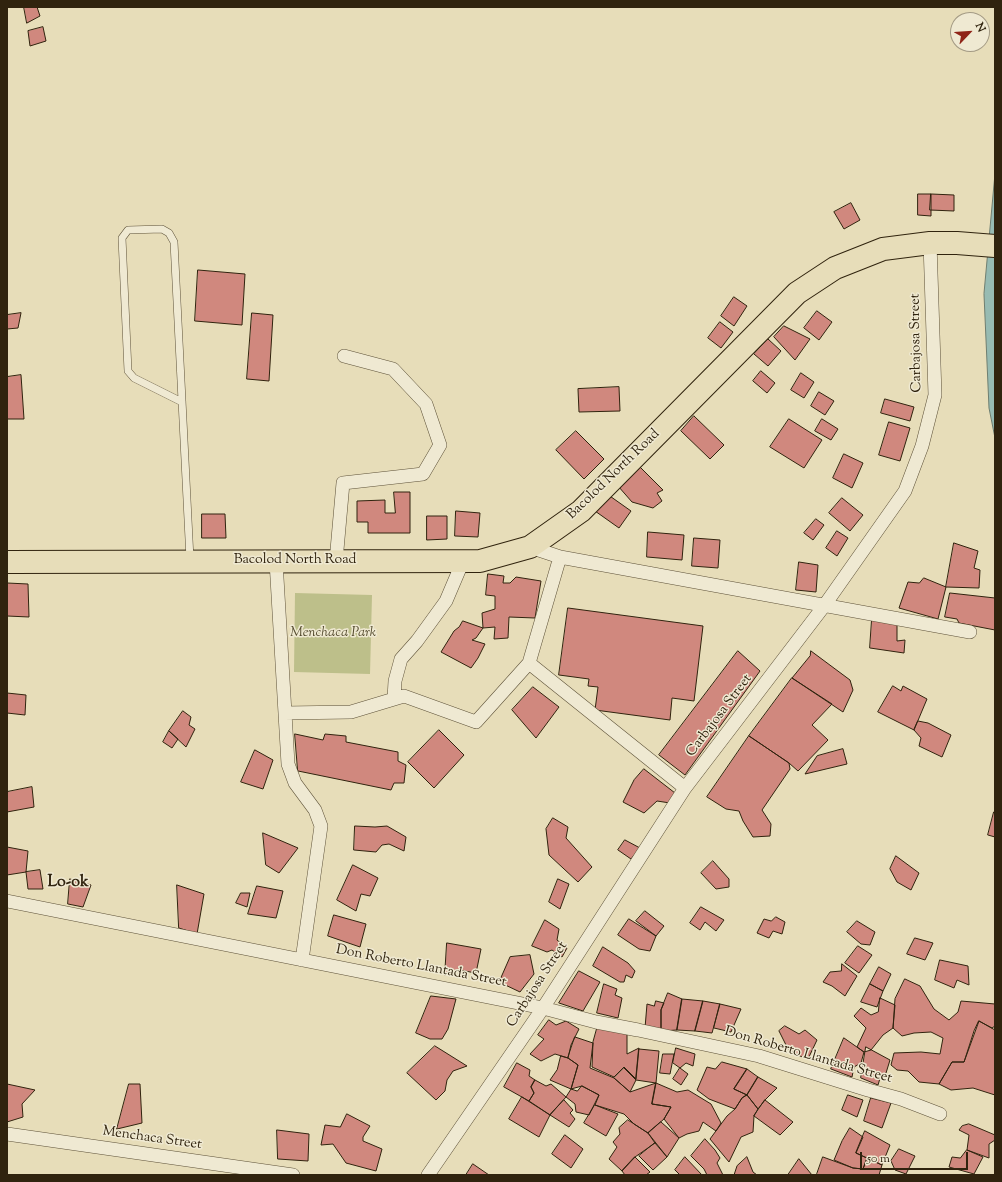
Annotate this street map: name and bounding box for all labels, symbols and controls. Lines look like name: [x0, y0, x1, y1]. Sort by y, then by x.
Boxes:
north arrow: [950, 12, 990, 52]
text: N: [971, 20, 989, 35]
street label: Carbajosa Street: [908, 293, 926, 393]
street label: Bacolod North Road: [564, 426, 664, 524]
street label: Bacolod North Road: [234, 553, 356, 569]
park label: Menchaca Park: [290, 626, 376, 642]
street label: Carbajosa Street: [683, 671, 757, 761]
district label: Lo-ok: [47, 873, 89, 893]
street label: Carbajosa Street: [504, 939, 572, 1031]
street label: Don Roberto Llantada Street: [334, 942, 508, 992]
street label: Don Roberto Llantada Street: [722, 1024, 894, 1088]
street label: Menchaca Street: [101, 1124, 203, 1154]
scale bar: [862, 1144, 970, 1170]
text: 50 m: [867, 1150, 890, 1168]

